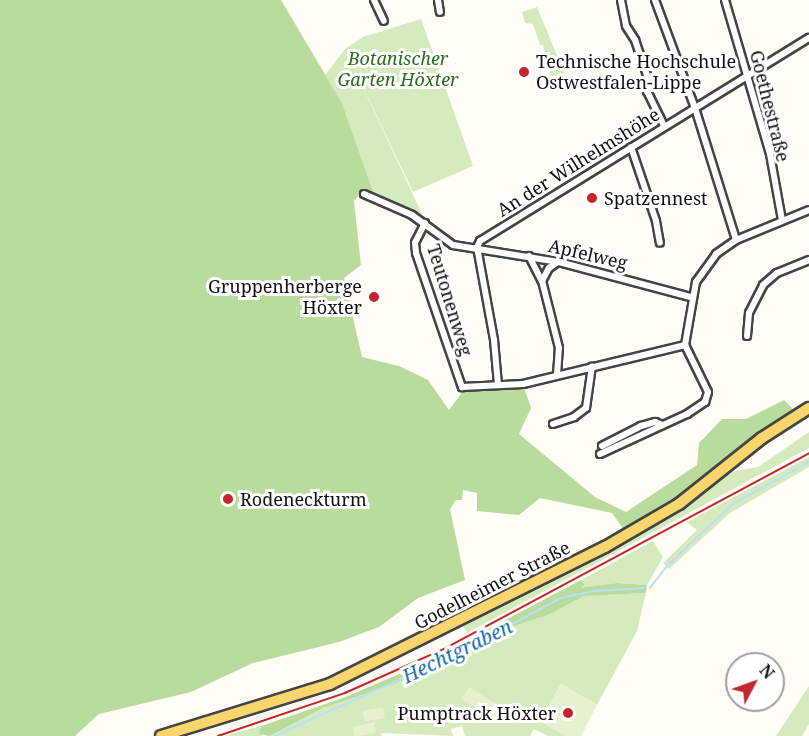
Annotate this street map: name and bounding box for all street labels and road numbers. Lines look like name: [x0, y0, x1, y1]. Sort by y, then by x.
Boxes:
street label: Goethestraße: [746, 48, 794, 164]
street label: An der Wilhelmshöhe: [493, 103, 663, 221]
street label: Apfelweg: [546, 234, 630, 274]
street label: Teutonenweg: [423, 242, 477, 358]
street label: Godelheimer Straße: [411, 536, 573, 634]

